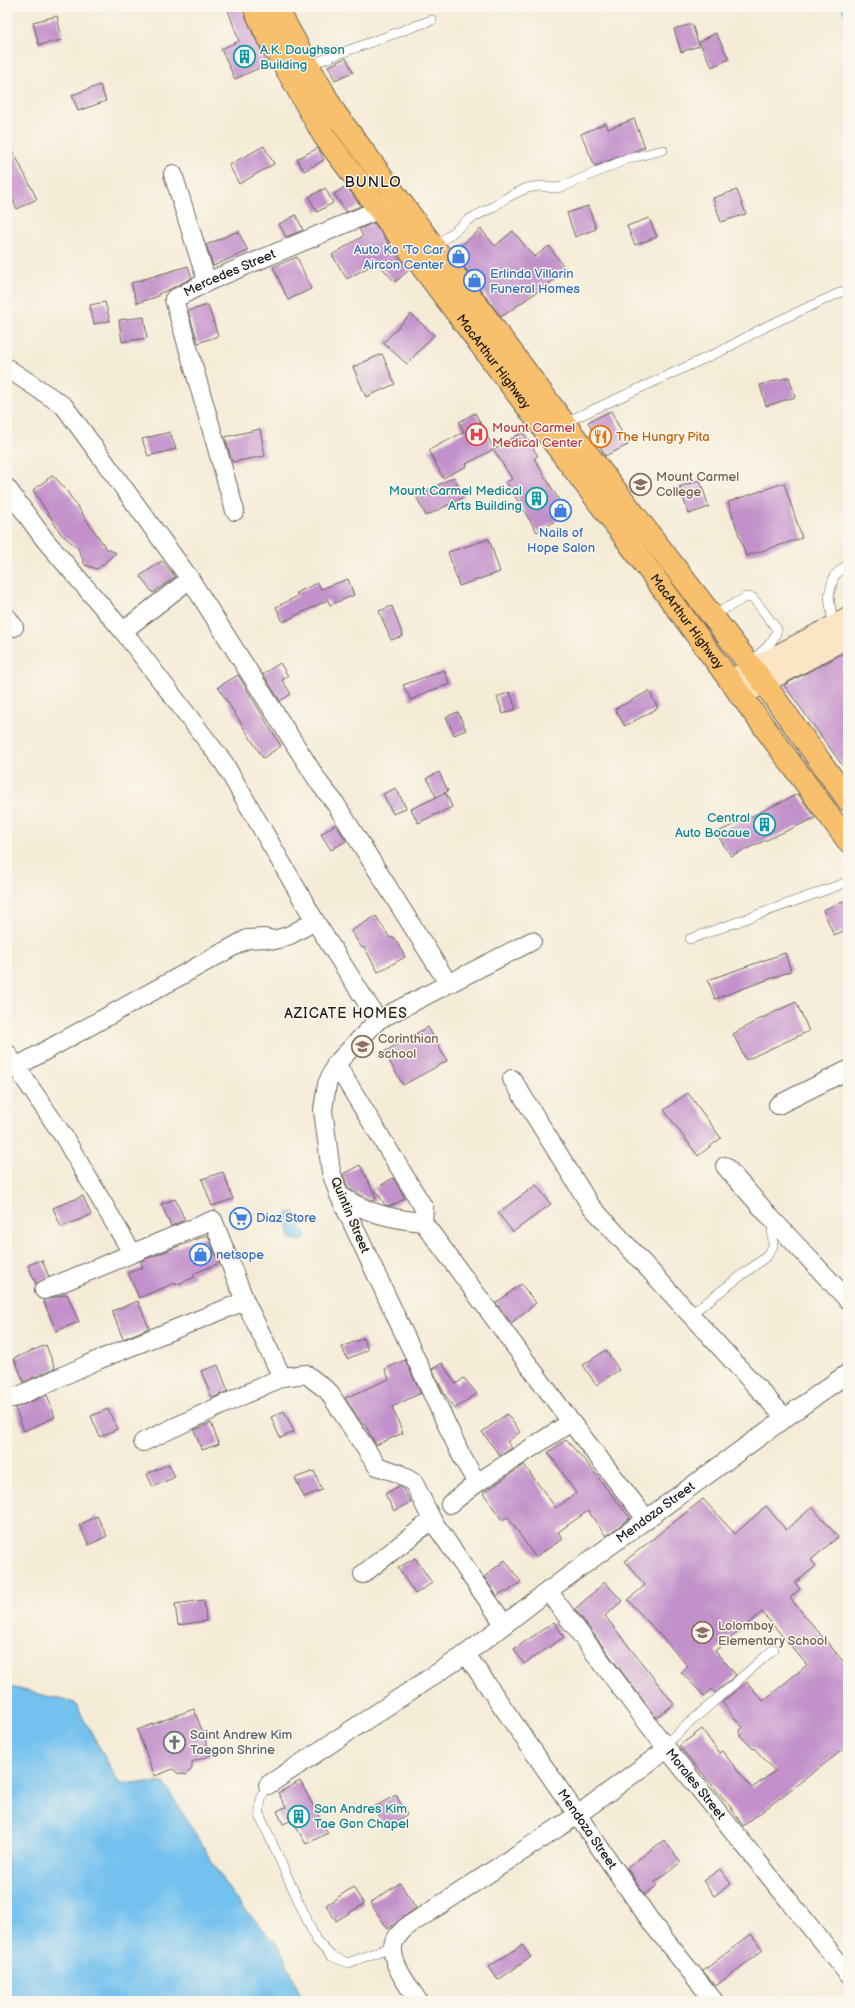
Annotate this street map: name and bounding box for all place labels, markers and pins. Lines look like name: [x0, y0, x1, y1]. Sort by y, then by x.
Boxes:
place label: A.K. Daughson Building: [260, 42, 345, 73]
building icon: A.K. Daughson Building: [232, 44, 258, 70]
place label: Auto Ko 'To Car Aircon Center: [354, 242, 444, 273]
shop icon: Auto Ko 'To Car Aircon Center: [446, 244, 472, 270]
place label: Erlinda Villarin Funeral Homes: [490, 266, 580, 297]
shop icon: Erlinda Villarin Funeral Homes: [461, 268, 487, 294]
place label: Mount Carmel Medical Center: [492, 420, 583, 451]
hospital icon: Mount Carmel Medical Center: [464, 422, 490, 448]
restaurant icon: The Hungry Pita: [588, 424, 614, 450]
place label: The Hungry Pita: [616, 429, 710, 445]
place label: Mount Carmel College: [656, 469, 739, 500]
school or university icon: Mount Carmel College: [627, 471, 653, 497]
place label: Mount Carmel Medical Arts Building: [389, 483, 522, 514]
building icon: Mount Carmel Medical Arts Building: [524, 485, 550, 511]
shop icon: Nails of Hope Salon: [548, 498, 574, 524]
place label: Nails of Hope Salon: [527, 525, 595, 556]
place label: Central Auto Bocaue: [675, 810, 750, 841]
building icon: Central Auto Bocaue: [752, 812, 778, 838]
place label: Corinthian school: [378, 1031, 439, 1062]
school or university icon: Corinthian school: [350, 1033, 376, 1059]
supermarket icon: Diaz Store: [227, 1205, 253, 1231]
place label: Diaz Store: [256, 1210, 317, 1226]
shop icon: netsope: [188, 1242, 214, 1268]
place label: netsope: [216, 1247, 264, 1263]
place label: Lolomboy Elementary School: [718, 1618, 827, 1649]
school or university icon: Lolomboy Elementary School: [689, 1620, 715, 1646]
place label: Saint Andrew Kim Taegon Shrine: [190, 1727, 293, 1758]
church icon: Saint Andrew Kim Taegon Shrine: [161, 1729, 187, 1755]
place label: San Andres Kim Tae Gon Chapel: [314, 1801, 409, 1832]
building icon: San Andres Kim Tae Gon Chapel: [286, 1803, 312, 1829]

